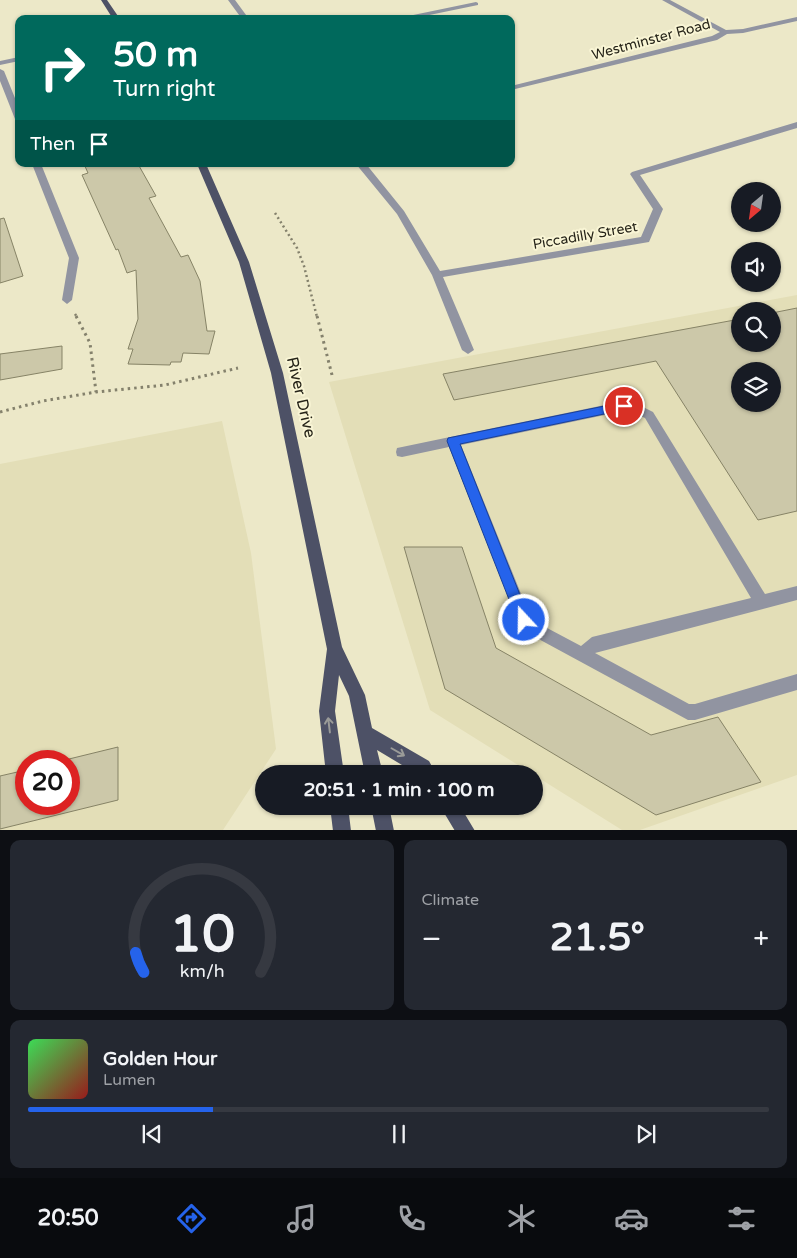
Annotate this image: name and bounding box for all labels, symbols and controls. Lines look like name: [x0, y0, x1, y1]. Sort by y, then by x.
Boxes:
street label: Westminster Road: [590, 15, 712, 64]
text: 50 m: [113, 34, 198, 76]
icon: right: [30, 35, 95, 100]
text: Turn right: [113, 76, 215, 102]
icon: arrive: [85, 130, 113, 158]
text: Then: [30, 133, 75, 155]
north arrow: [731, 182, 781, 232]
map controls: [731, 182, 781, 412]
street label: Piccadilly Street: [531, 218, 639, 253]
button: sound: [731, 242, 781, 292]
button: search: [731, 302, 781, 352]
street label: River Drive: [282, 355, 320, 440]
button: layers: [731, 362, 781, 412]
pin: [603, 385, 645, 427]
icon: arrive: [610, 392, 638, 420]
position arrow: [497, 593, 549, 645]
one-way arrow: [324, 718, 334, 734]
one-way arrow: [391, 748, 405, 758]
speed limit sign: 20: [15, 750, 80, 815]
text: 20:51 · 1 min · 100 m: [303, 779, 495, 801]
text: Climate: [422, 890, 479, 910]
text: 10: [169, 903, 234, 966]
text: 21.5°: [550, 915, 645, 961]
text: −: [422, 922, 441, 956]
text: +: [753, 922, 769, 956]
text: km/h: [179, 961, 224, 982]
text: Golden Hour: [103, 1048, 217, 1070]
text: Lumen: [103, 1070, 155, 1090]
icon: previous: [138, 1120, 166, 1148]
icon: pause: [385, 1120, 413, 1148]
icon: next: [632, 1120, 660, 1148]
icon: directions: [174, 1201, 209, 1236]
icon: music: [284, 1201, 319, 1236]
icon: phone: [394, 1201, 429, 1236]
icon: climate: [504, 1201, 539, 1236]
icon: car: [614, 1201, 649, 1236]
icon: filters: [724, 1201, 759, 1236]
text: 20:50: [38, 1205, 99, 1231]

